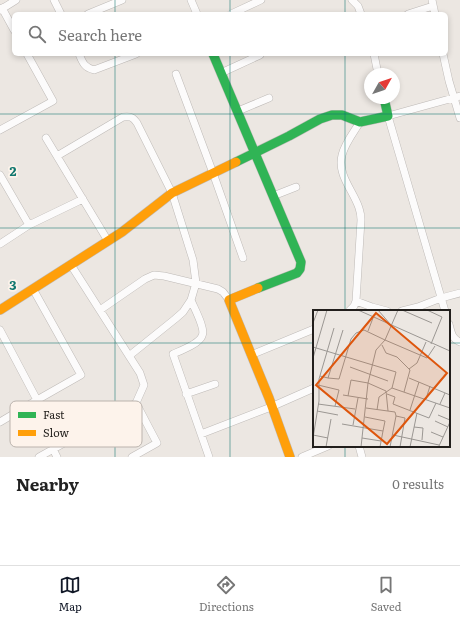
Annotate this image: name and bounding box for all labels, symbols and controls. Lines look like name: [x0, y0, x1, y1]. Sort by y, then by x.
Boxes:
search box: [12, 12, 448, 56]
icon: search: [26, 23, 48, 45]
text: Search here: [58, 23, 142, 46]
north arrow: [364, 68, 400, 104]
text: 2: [10, 161, 17, 180]
text: 3: [9, 275, 17, 294]
inset map: [313, 310, 450, 447]
legend: [10, 401, 142, 447]
text: Fast: [43, 406, 65, 422]
text: Slow: [43, 424, 69, 440]
text: Nearby: [16, 471, 79, 496]
text: 0 results: [392, 474, 444, 493]
tab: Map: [58, 574, 82, 614]
tab: Directions: [199, 574, 254, 614]
tab: Saved: [371, 574, 401, 614]

